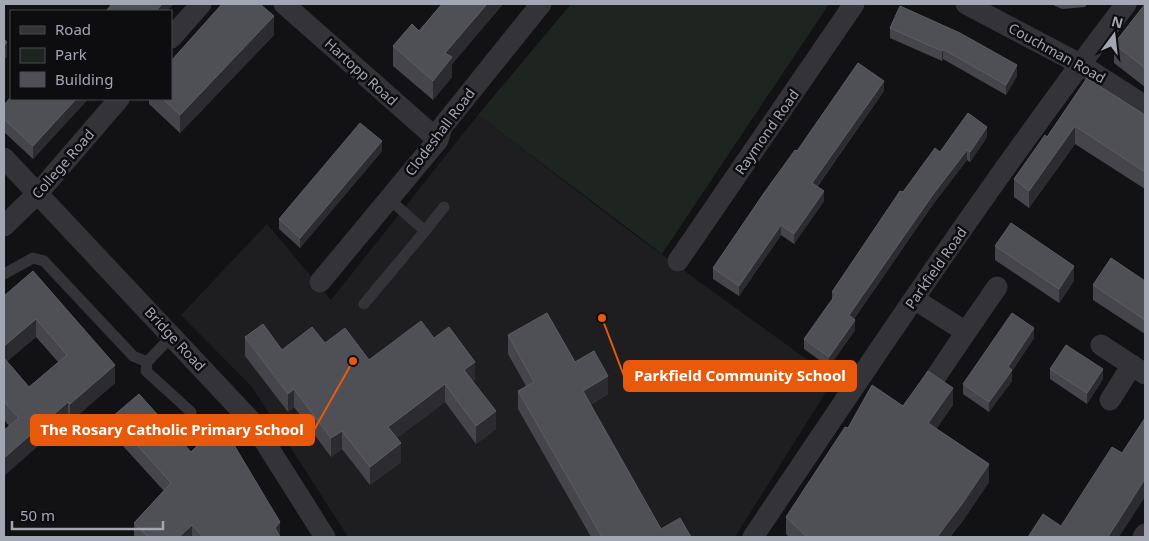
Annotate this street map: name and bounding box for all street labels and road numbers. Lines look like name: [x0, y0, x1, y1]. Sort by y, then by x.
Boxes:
street label: Couchman Road: [1005, 18, 1109, 87]
street label: Hartopp Road: [321, 34, 402, 109]
street label: Clodeshall Road: [400, 84, 479, 179]
street label: Raymond Road: [730, 85, 803, 178]
street label: College Road: [27, 125, 98, 202]
street label: Parkfield Road: [900, 223, 971, 312]
street label: Bridge Road: [141, 303, 210, 375]

